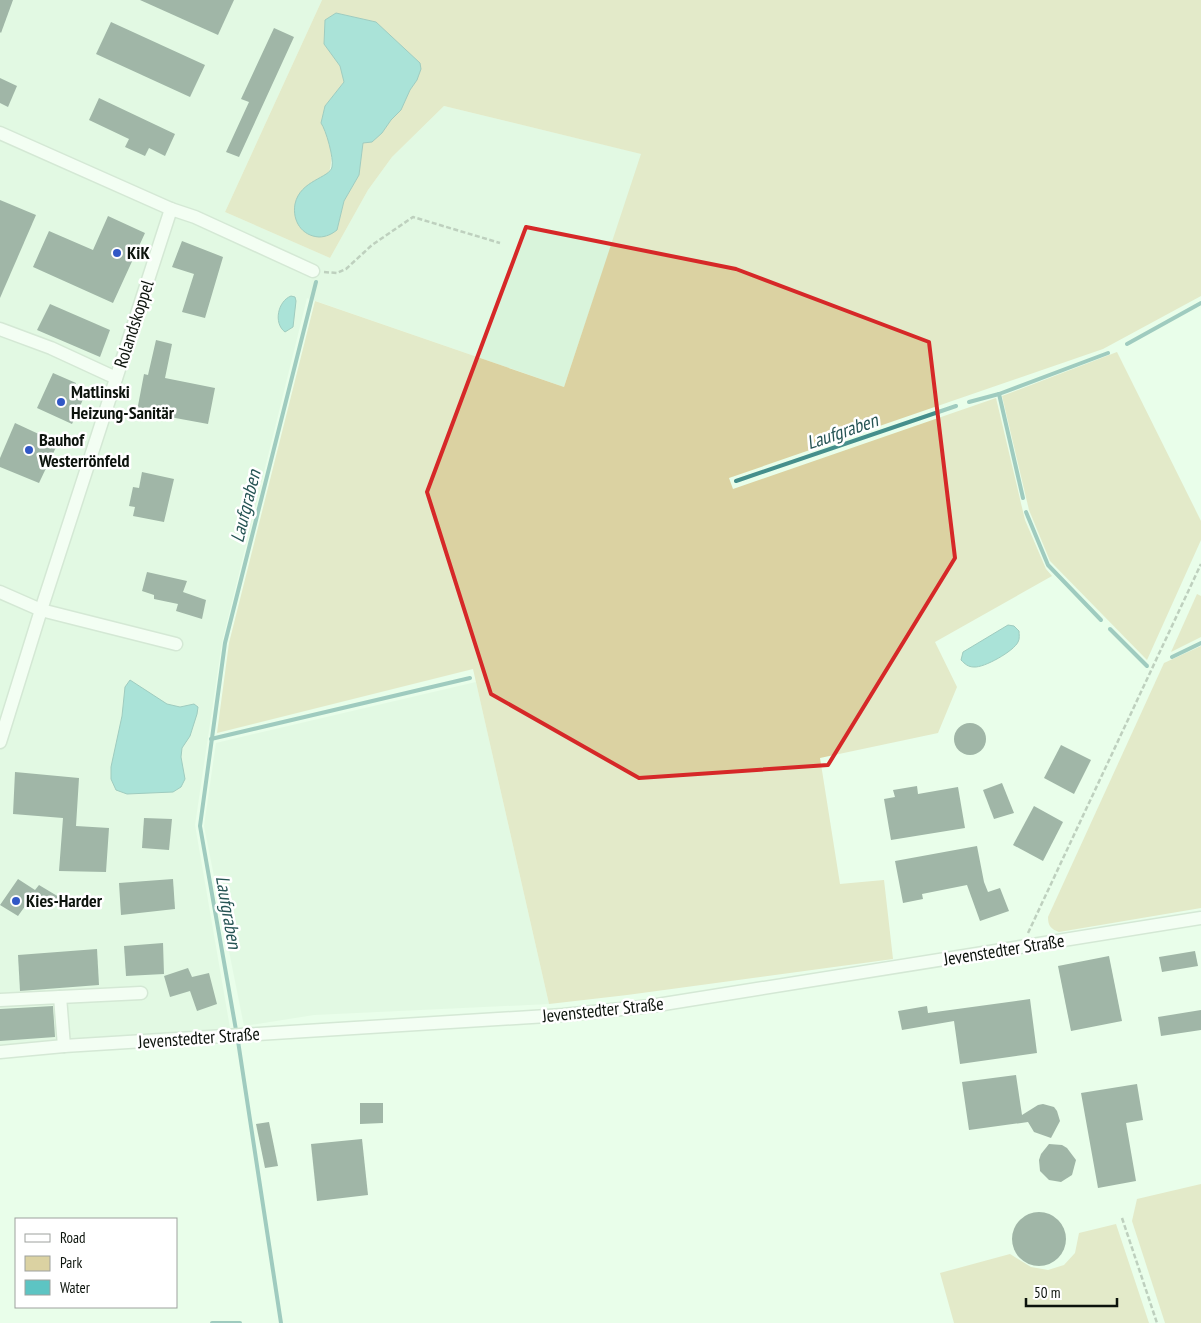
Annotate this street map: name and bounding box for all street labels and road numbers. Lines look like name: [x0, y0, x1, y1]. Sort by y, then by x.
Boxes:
street label: Rolandskoppel: [109, 276, 159, 371]
street label: Jevenstedter Straße: [941, 929, 1066, 971]
street label: Jevenstedter Straße: [540, 992, 665, 1027]
street label: Jevenstedter Straße: [136, 1022, 261, 1053]

